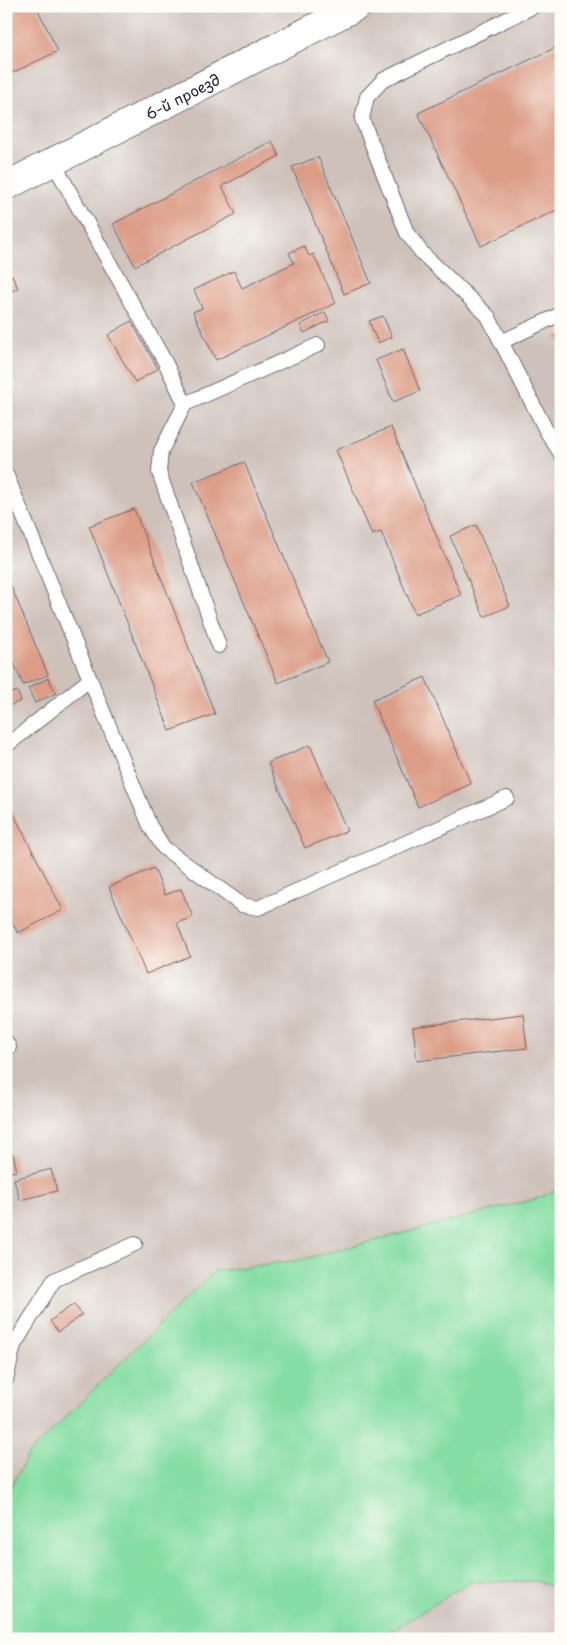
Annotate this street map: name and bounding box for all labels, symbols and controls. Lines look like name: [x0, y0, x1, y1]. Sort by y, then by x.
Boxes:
street label: 6-й проезд: [141, 67, 224, 124]

